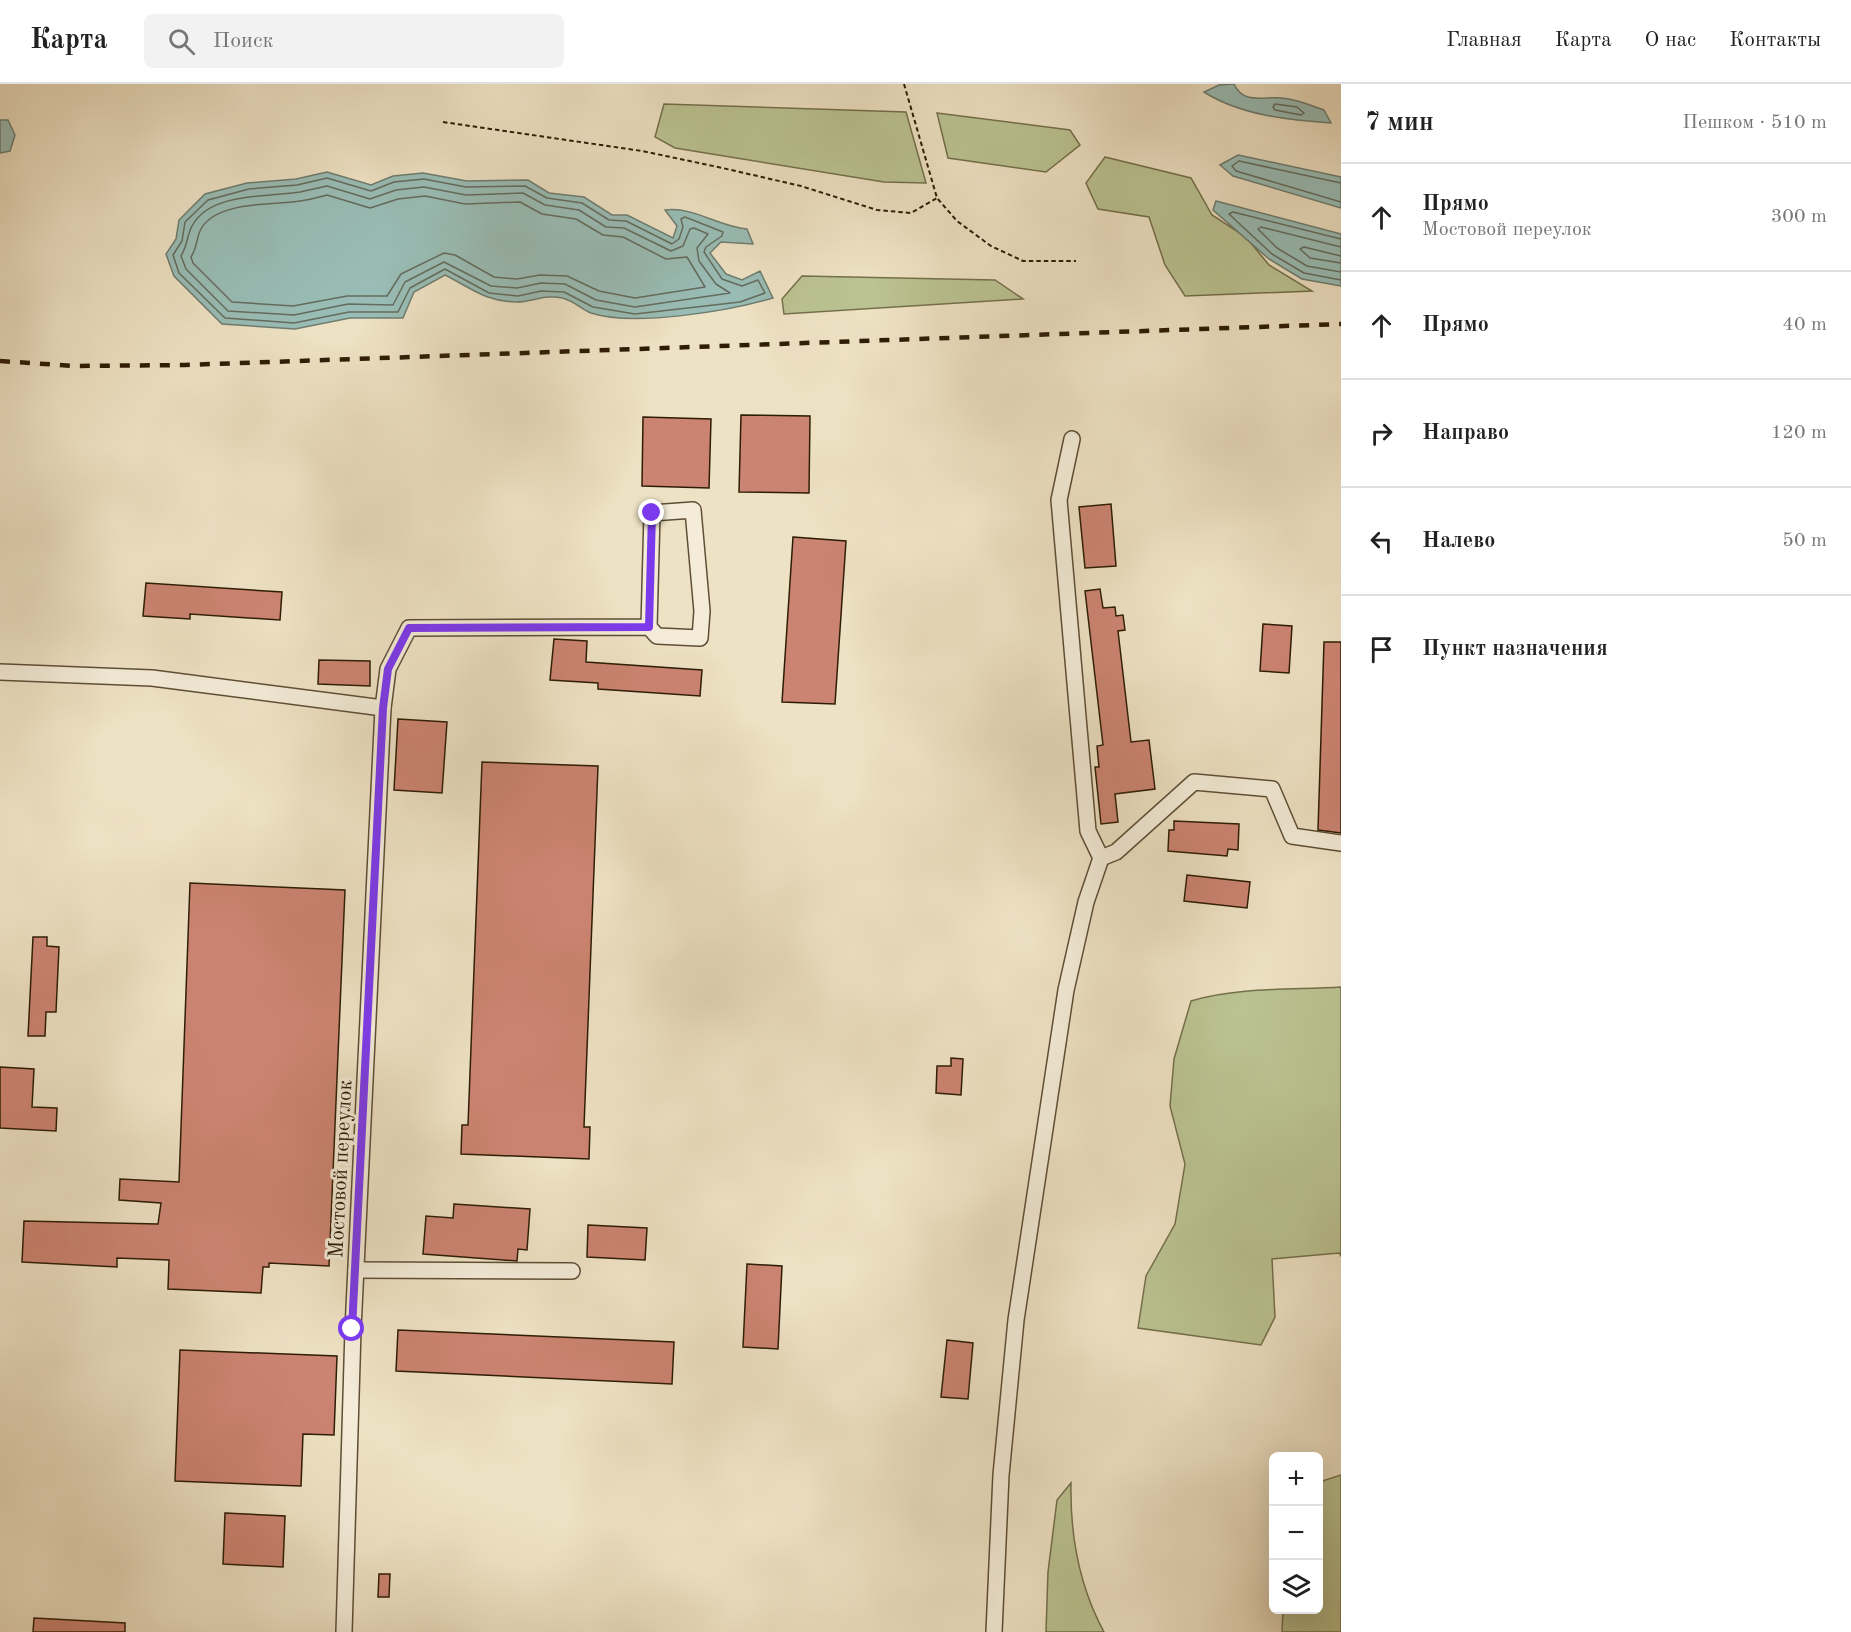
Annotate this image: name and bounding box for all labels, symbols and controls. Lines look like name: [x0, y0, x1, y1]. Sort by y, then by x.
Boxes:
search box: [144, 14, 564, 68]
icon: search: [165, 25, 198, 58]
text: Карта: [30, 27, 108, 55]
text: Поиск: [213, 30, 274, 52]
text: Главная: [1446, 30, 1522, 51]
text: Карта: [1555, 30, 1612, 51]
text: О нас: [1645, 30, 1696, 51]
text: Контакты: [1729, 30, 1821, 51]
text: 7 мин: [1365, 110, 1434, 136]
text: Пешком · 510 m: [1682, 113, 1827, 133]
text: Прямо: [1422, 193, 1489, 215]
icon: ahead: [1365, 201, 1398, 234]
text: 300 m: [1771, 207, 1827, 227]
text: Мостовой переулок: [1422, 220, 1592, 240]
icon: ahead: [1365, 309, 1398, 342]
text: Прямо: [1422, 314, 1489, 336]
text: 40 m: [1782, 315, 1827, 335]
icon: right: [1365, 417, 1398, 450]
text: Направо: [1422, 422, 1509, 444]
text: 120 m: [1771, 423, 1827, 443]
route end: [638, 499, 664, 525]
icon: left: [1365, 525, 1398, 558]
text: Налево: [1422, 530, 1495, 552]
text: 50 m: [1782, 531, 1827, 551]
icon: arrive: [1365, 633, 1398, 666]
text: Пункт назначения: [1422, 638, 1608, 660]
street label: Мостовой переулок: [326, 1079, 357, 1259]
route start: [338, 1315, 364, 1341]
map controls: [1269, 1452, 1323, 1614]
button: +: [1269, 1452, 1323, 1506]
button: −: [1269, 1506, 1323, 1560]
button: layers: [1269, 1560, 1323, 1614]

